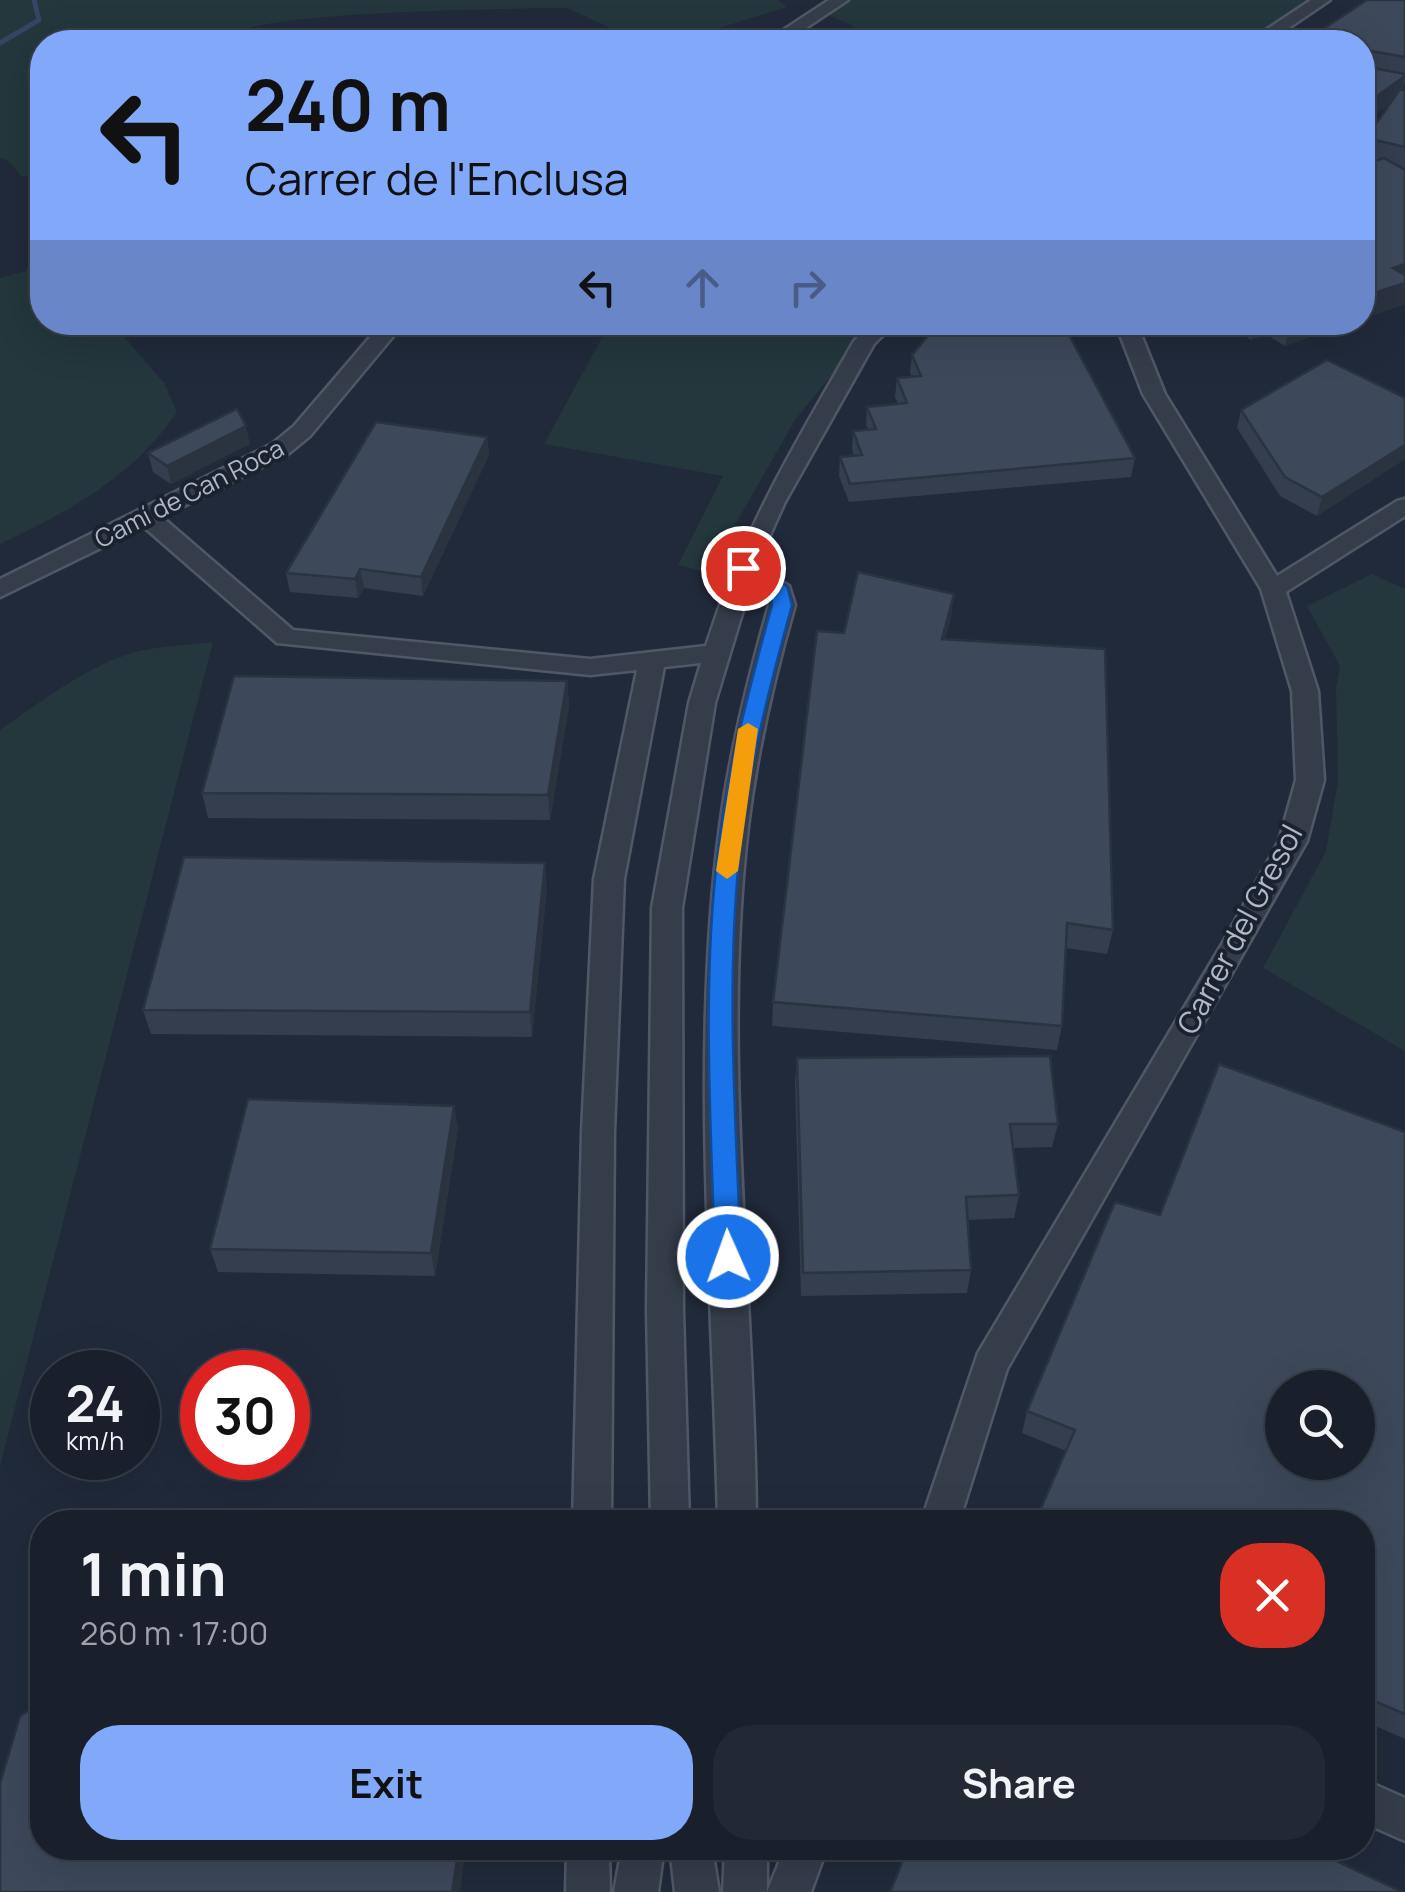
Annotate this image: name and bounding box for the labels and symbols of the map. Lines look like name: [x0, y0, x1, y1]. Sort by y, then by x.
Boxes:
street label: Camí de Can Roca: [88, 430, 290, 556]
pin: [701, 526, 786, 611]
street label: Carrer del Gresol: [1166, 817, 1312, 1041]
position arrow: [676, 1205, 780, 1309]
speed limit sign: 30: [180, 1350, 310, 1480]

